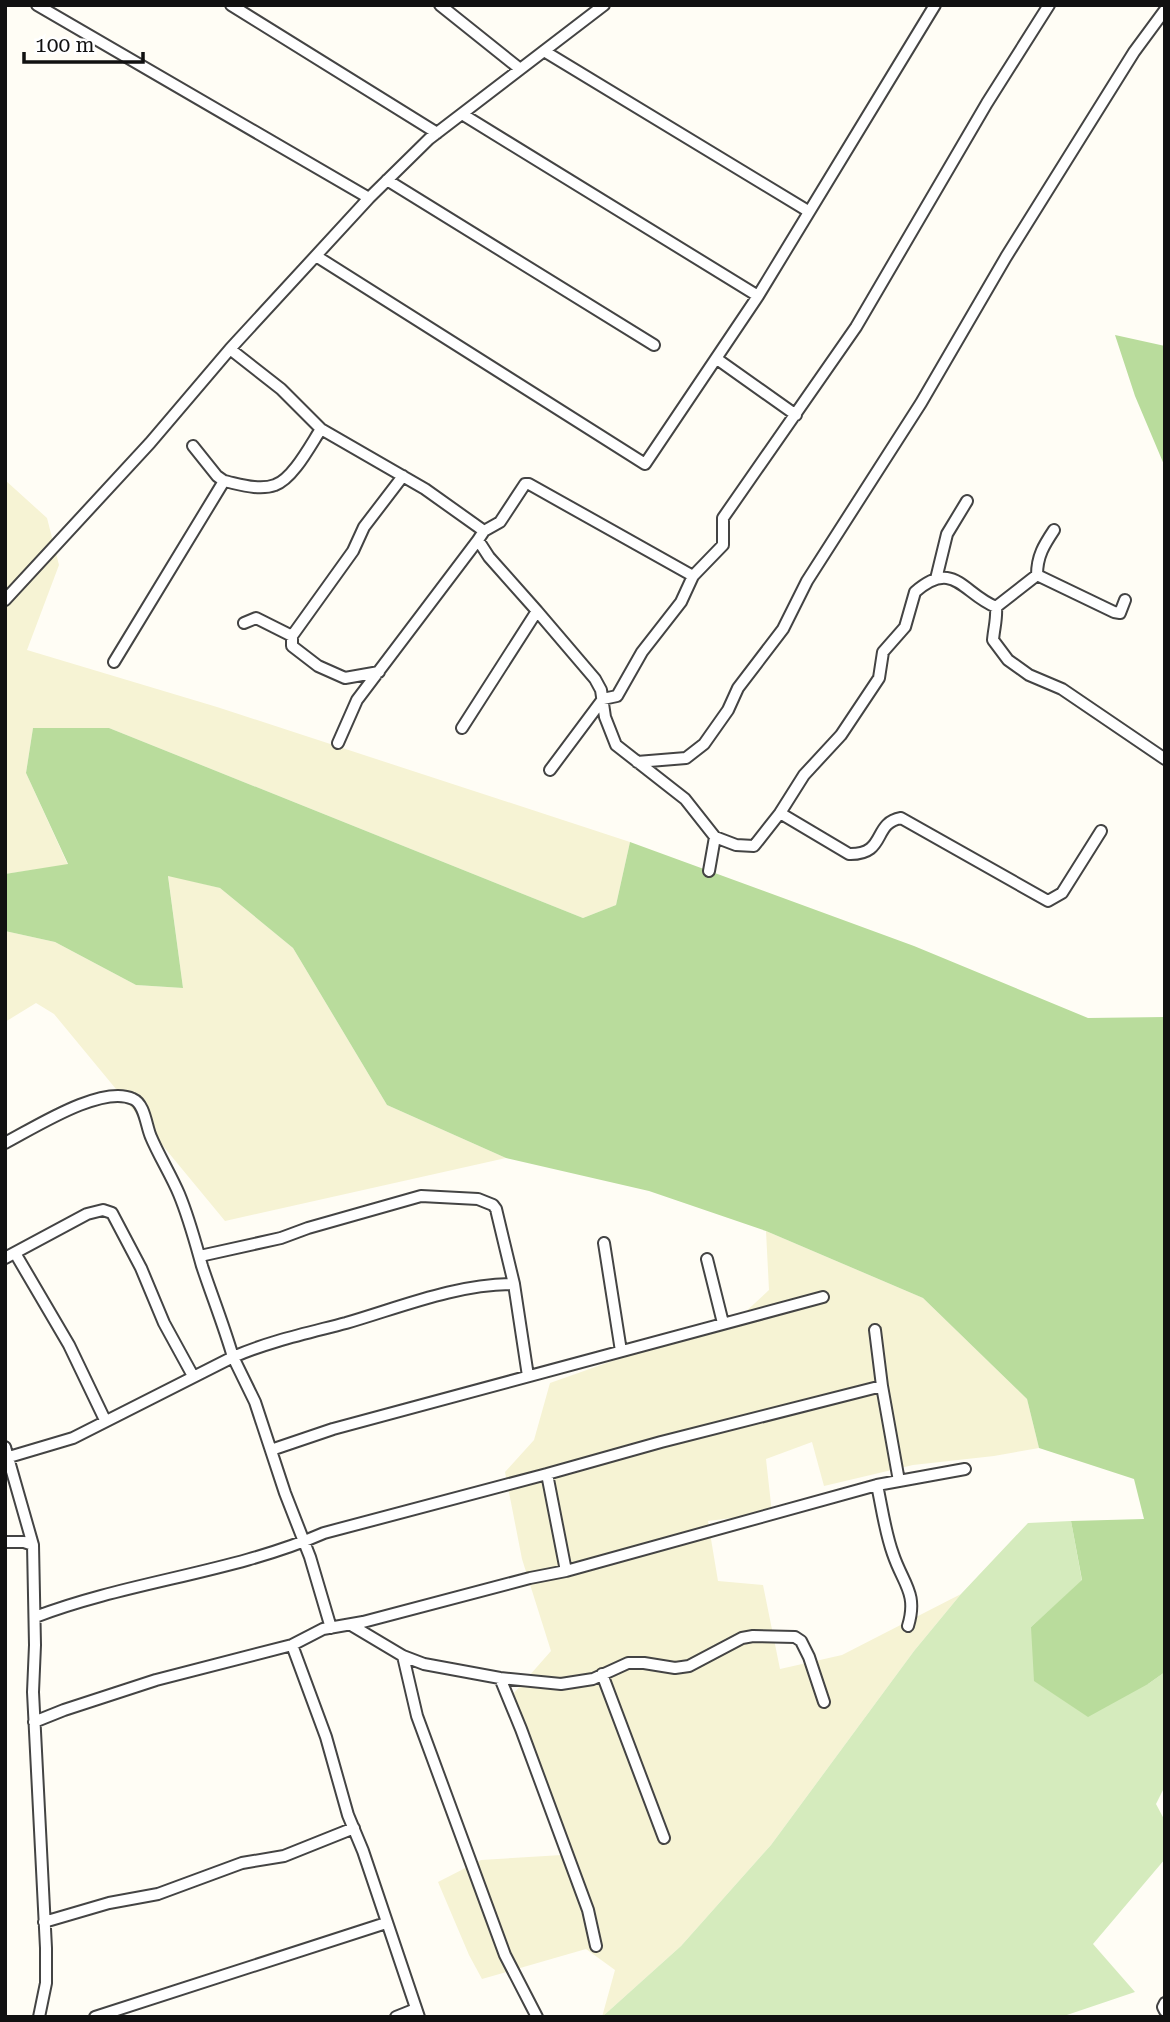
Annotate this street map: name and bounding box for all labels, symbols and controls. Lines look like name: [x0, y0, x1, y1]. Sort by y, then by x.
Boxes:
scale bar: [24, 21, 144, 65]
text: 100 m: [35, 33, 95, 57]

